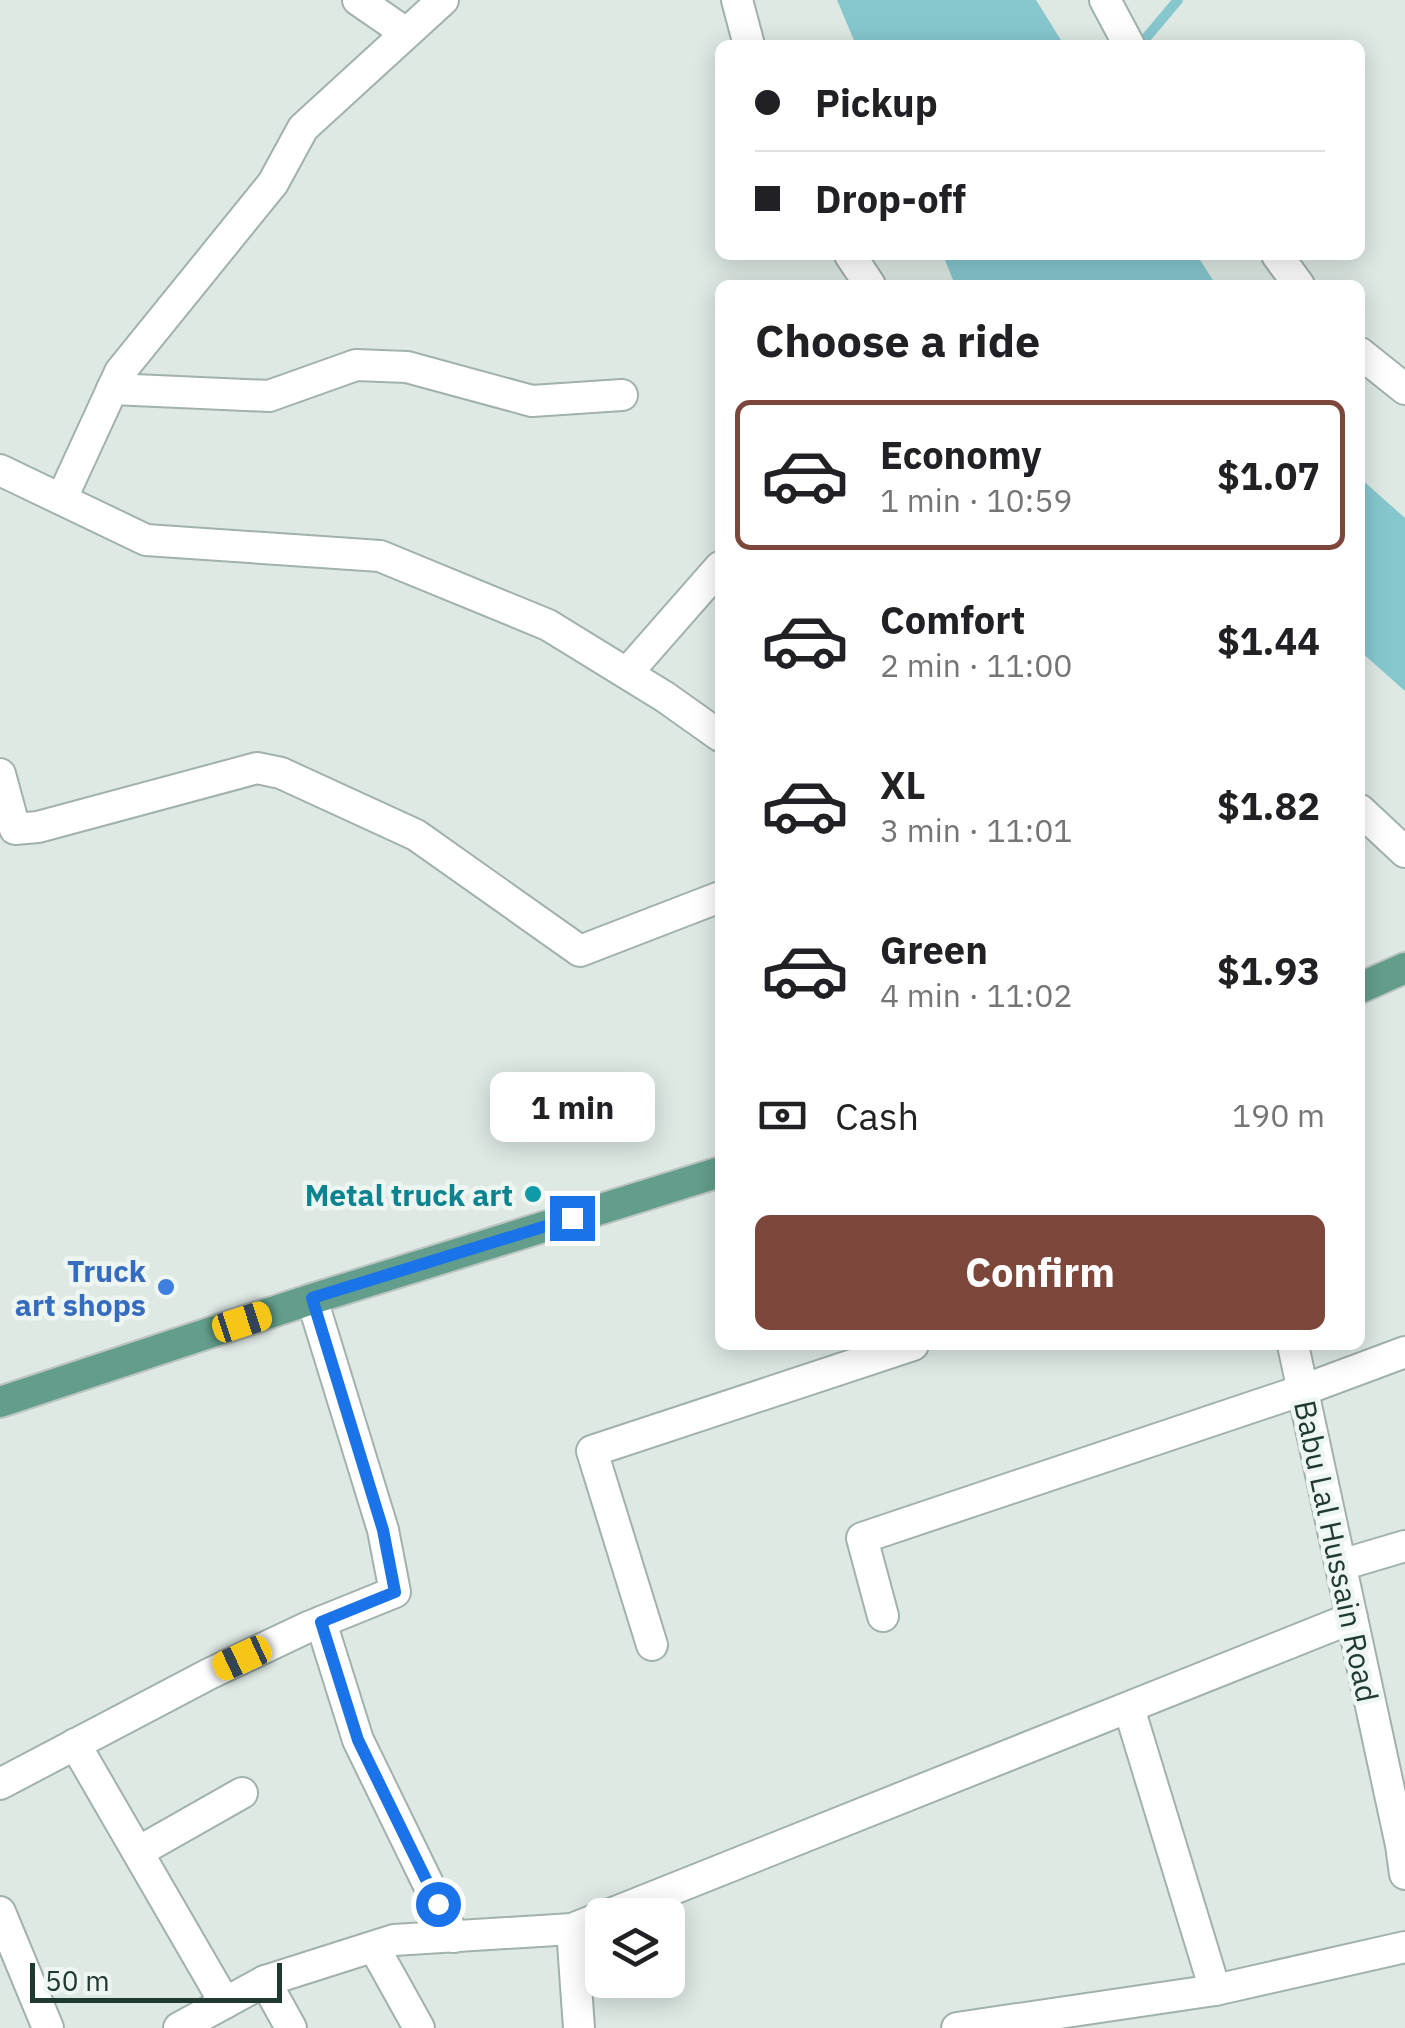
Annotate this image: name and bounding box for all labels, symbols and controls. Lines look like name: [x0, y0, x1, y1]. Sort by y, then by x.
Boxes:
text: Pickup: [815, 78, 938, 127]
text: Drop-off: [815, 174, 966, 223]
text: Choose a ride: [755, 311, 1040, 369]
icon: car: [760, 430, 850, 520]
text: Economy: [880, 430, 1042, 479]
text: $1.07: [1217, 451, 1320, 500]
text: 1 min · 10:59: [880, 479, 1073, 521]
icon: car: [760, 595, 850, 685]
text: Comfort: [880, 595, 1025, 644]
text: $1.44: [1217, 616, 1320, 665]
text: 2 min · 11:00: [880, 644, 1073, 686]
icon: car: [760, 760, 850, 850]
text: XL: [880, 760, 926, 809]
text: $1.82: [1217, 781, 1320, 830]
text: 3 min · 11:01: [880, 809, 1073, 851]
icon: car: [760, 925, 850, 1015]
text: Green: [880, 925, 988, 974]
text: $1.93: [1217, 946, 1320, 995]
text: 4 min · 11:02: [880, 974, 1073, 1016]
callout: 1 min: [490, 1073, 654, 1143]
text: 1 min: [531, 1086, 614, 1128]
icon: cash: [755, 1088, 810, 1143]
text: Cash: [835, 1091, 919, 1140]
text: 190 m: [1232, 1094, 1325, 1136]
place label: Metal truck art: [305, 1175, 513, 1214]
marker: Metal truck art: [522, 1183, 544, 1205]
route end: [550, 1196, 595, 1241]
button: Confirm: [755, 1215, 1325, 1330]
place label: Truck art shops: [15, 1251, 147, 1324]
marker: Truck art shops: [155, 1276, 177, 1298]
car: [209, 1298, 275, 1346]
street label: Babu Lal Hussain Road: [1286, 1397, 1388, 1705]
car: [208, 1632, 276, 1684]
route start: [416, 1882, 461, 1927]
map controls: [585, 1898, 685, 1998]
button: layers: [585, 1898, 685, 1998]
scale bar: [30, 1958, 282, 2002]
text: 50 m: [45, 1962, 110, 1999]

